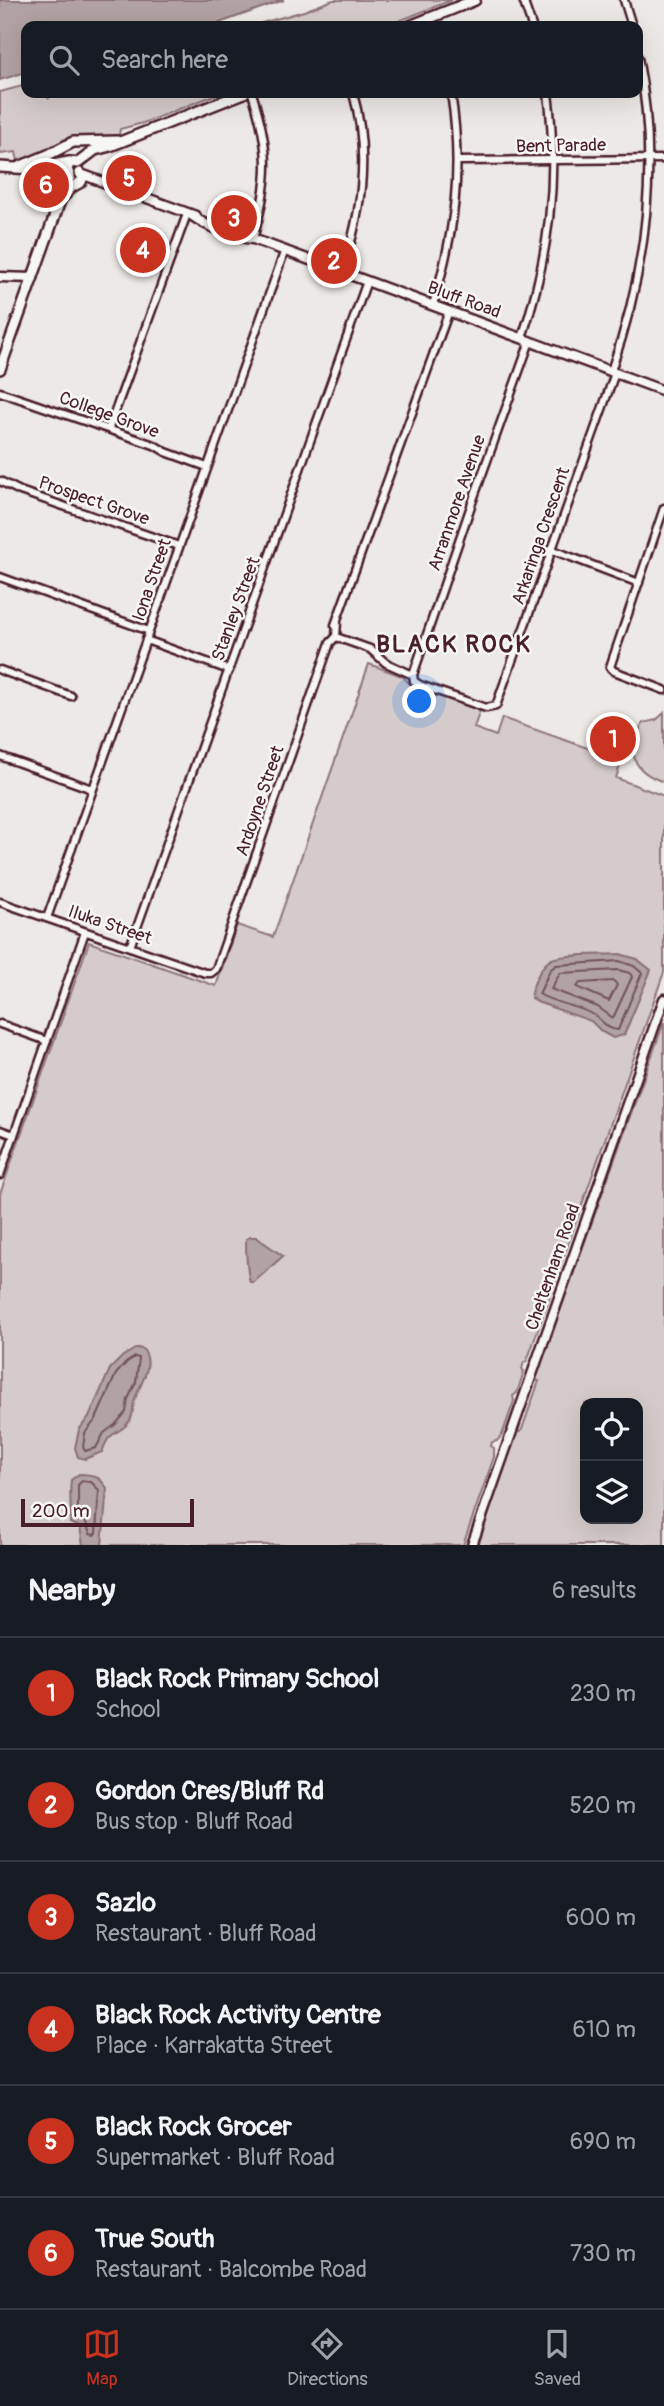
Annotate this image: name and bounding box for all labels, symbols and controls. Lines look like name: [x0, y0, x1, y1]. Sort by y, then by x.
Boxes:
search box: [21, 21, 643, 98]
icon: search: [45, 41, 83, 79]
text: Search here: [101, 44, 228, 76]
street label: Bent Parade: [516, 134, 606, 158]
pin: 5: [106, 152, 152, 204]
pin: 6: [23, 159, 69, 211]
pin: 3: [211, 192, 257, 244]
pin: 4: [120, 224, 166, 276]
pin: 2: [311, 235, 357, 287]
street label: Bluff Road: [424, 276, 504, 324]
street label: College Grove: [56, 386, 162, 444]
street label: Arranmore Avenue: [423, 432, 491, 574]
street label: Arkaringa Crescent: [507, 463, 576, 608]
street label: Prospect Grove: [36, 471, 153, 531]
street label: Iona Street: [127, 535, 177, 624]
street label: Stanley Street: [206, 553, 266, 664]
district label: BLACK ROCK: [376, 630, 532, 659]
your location: [402, 684, 436, 718]
pin: 1: [590, 713, 636, 765]
street label: Ardoyne Street: [230, 742, 290, 859]
street label: Iluka Street: [65, 900, 156, 950]
street label: Cheltenham Road: [521, 1201, 585, 1333]
map controls: [580, 1398, 643, 1524]
button: locate: [580, 1398, 643, 1461]
button: layers: [580, 1461, 643, 1524]
scale bar: [21, 1496, 194, 1528]
text: 200 m: [32, 1499, 90, 1523]
text: Nearby: [28, 1572, 115, 1609]
text: 6 results: [552, 1576, 636, 1605]
text: Black Rock Primary School: [95, 1663, 379, 1695]
text: 1: [47, 1679, 56, 1708]
text: 230 m: [570, 1679, 636, 1708]
text: School: [95, 1695, 161, 1724]
text: Gordon Cres/Bluff Rd: [95, 1775, 324, 1807]
text: 2: [45, 1791, 57, 1820]
text: 520 m: [570, 1791, 636, 1820]
text: Bus stop · Bluff Road: [95, 1807, 293, 1836]
text: Sazlo: [95, 1887, 156, 1919]
text: 3: [45, 1903, 57, 1932]
text: 600 m: [566, 1903, 636, 1932]
text: Restaurant · Bluff Road: [95, 1919, 316, 1948]
text: Black Rock Activity Centre: [95, 1999, 381, 2031]
text: 4: [44, 2015, 58, 2044]
text: 610 m: [572, 2015, 636, 2044]
text: Place · Karrakatta Street: [95, 2031, 332, 2060]
text: Black Rock Grocer: [95, 2111, 292, 2143]
text: 5: [45, 2127, 57, 2156]
text: 690 m: [570, 2127, 636, 2156]
text: Supermarket · Bluff Road: [95, 2143, 335, 2172]
text: True South: [95, 2223, 214, 2255]
text: 6: [44, 2239, 58, 2268]
text: 730 m: [570, 2239, 636, 2268]
text: Restaurant · Balcombe Road: [95, 2255, 367, 2284]
tab: Map: [83, 2325, 121, 2391]
tab: Directions: [287, 2325, 368, 2391]
tab: Saved: [534, 2325, 581, 2391]

